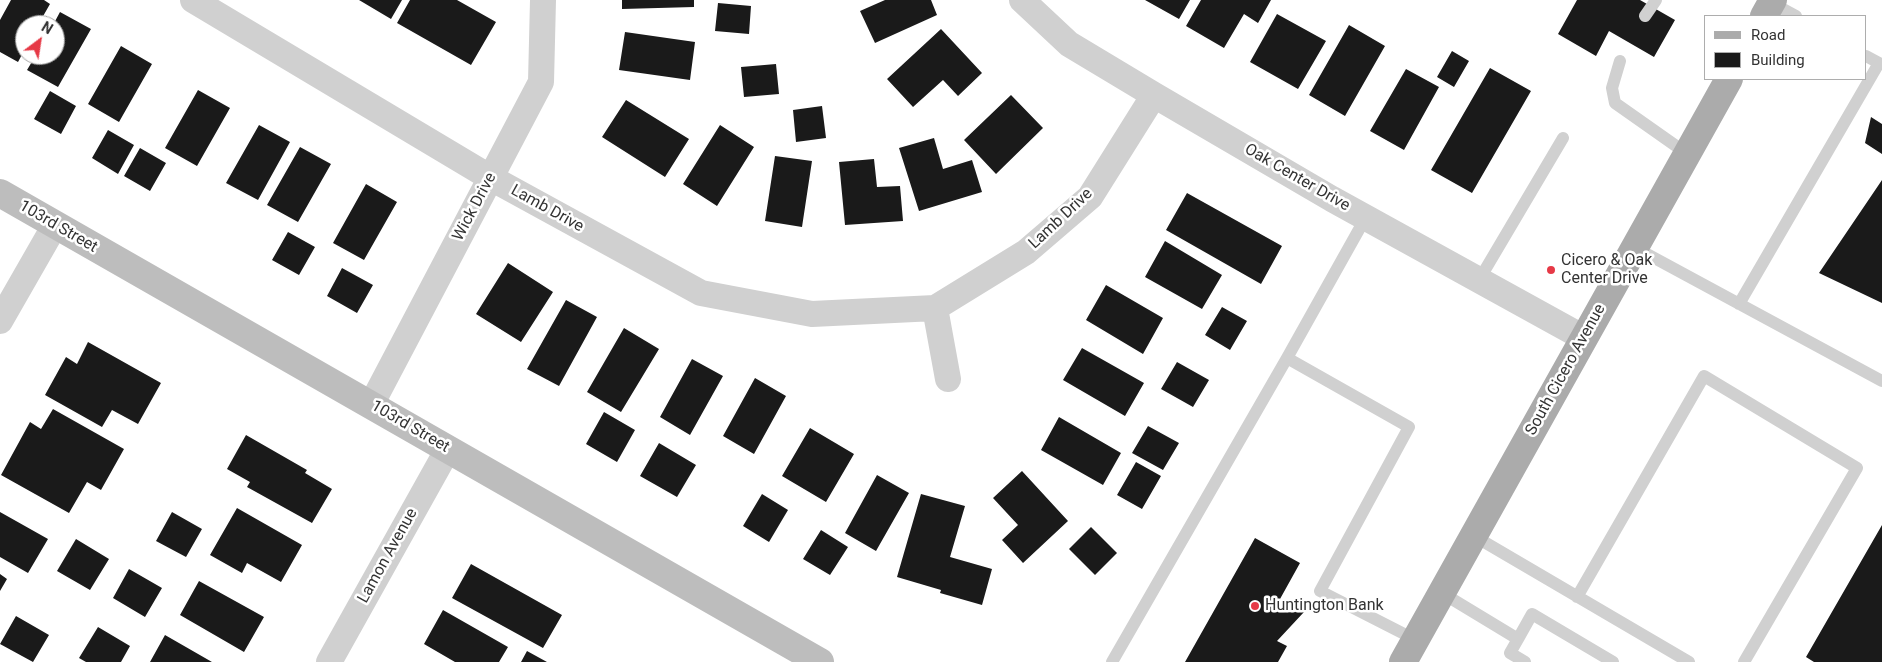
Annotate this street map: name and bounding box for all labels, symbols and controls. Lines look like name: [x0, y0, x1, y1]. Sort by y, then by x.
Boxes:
north arrow: [15, 15, 65, 65]
legend: [1704, 15, 1867, 80]
text: N: [39, 19, 56, 37]
text: Road: [1751, 26, 1785, 44]
text: Building: [1751, 51, 1805, 69]
street label: Oak Center Drive: [1241, 140, 1353, 216]
street label: Wick Drive: [449, 170, 501, 244]
street label: Lamb Drive: [507, 181, 587, 237]
street label: Lamb Drive: [1025, 185, 1097, 253]
street label: 103rd Street: [15, 197, 101, 257]
place label: Cicero & Oak Center Drive: [1561, 251, 1652, 289]
marker: Cicero & Oak Center Drive: [1545, 264, 1557, 276]
street label: South Cicero Avenue: [1522, 301, 1610, 439]
street label: 103rd Street: [367, 397, 453, 457]
street label: Lamon Avenue: [354, 505, 422, 607]
place label: Huntington Bank: [1265, 596, 1384, 616]
marker: Huntington Bank: [1249, 600, 1261, 612]

